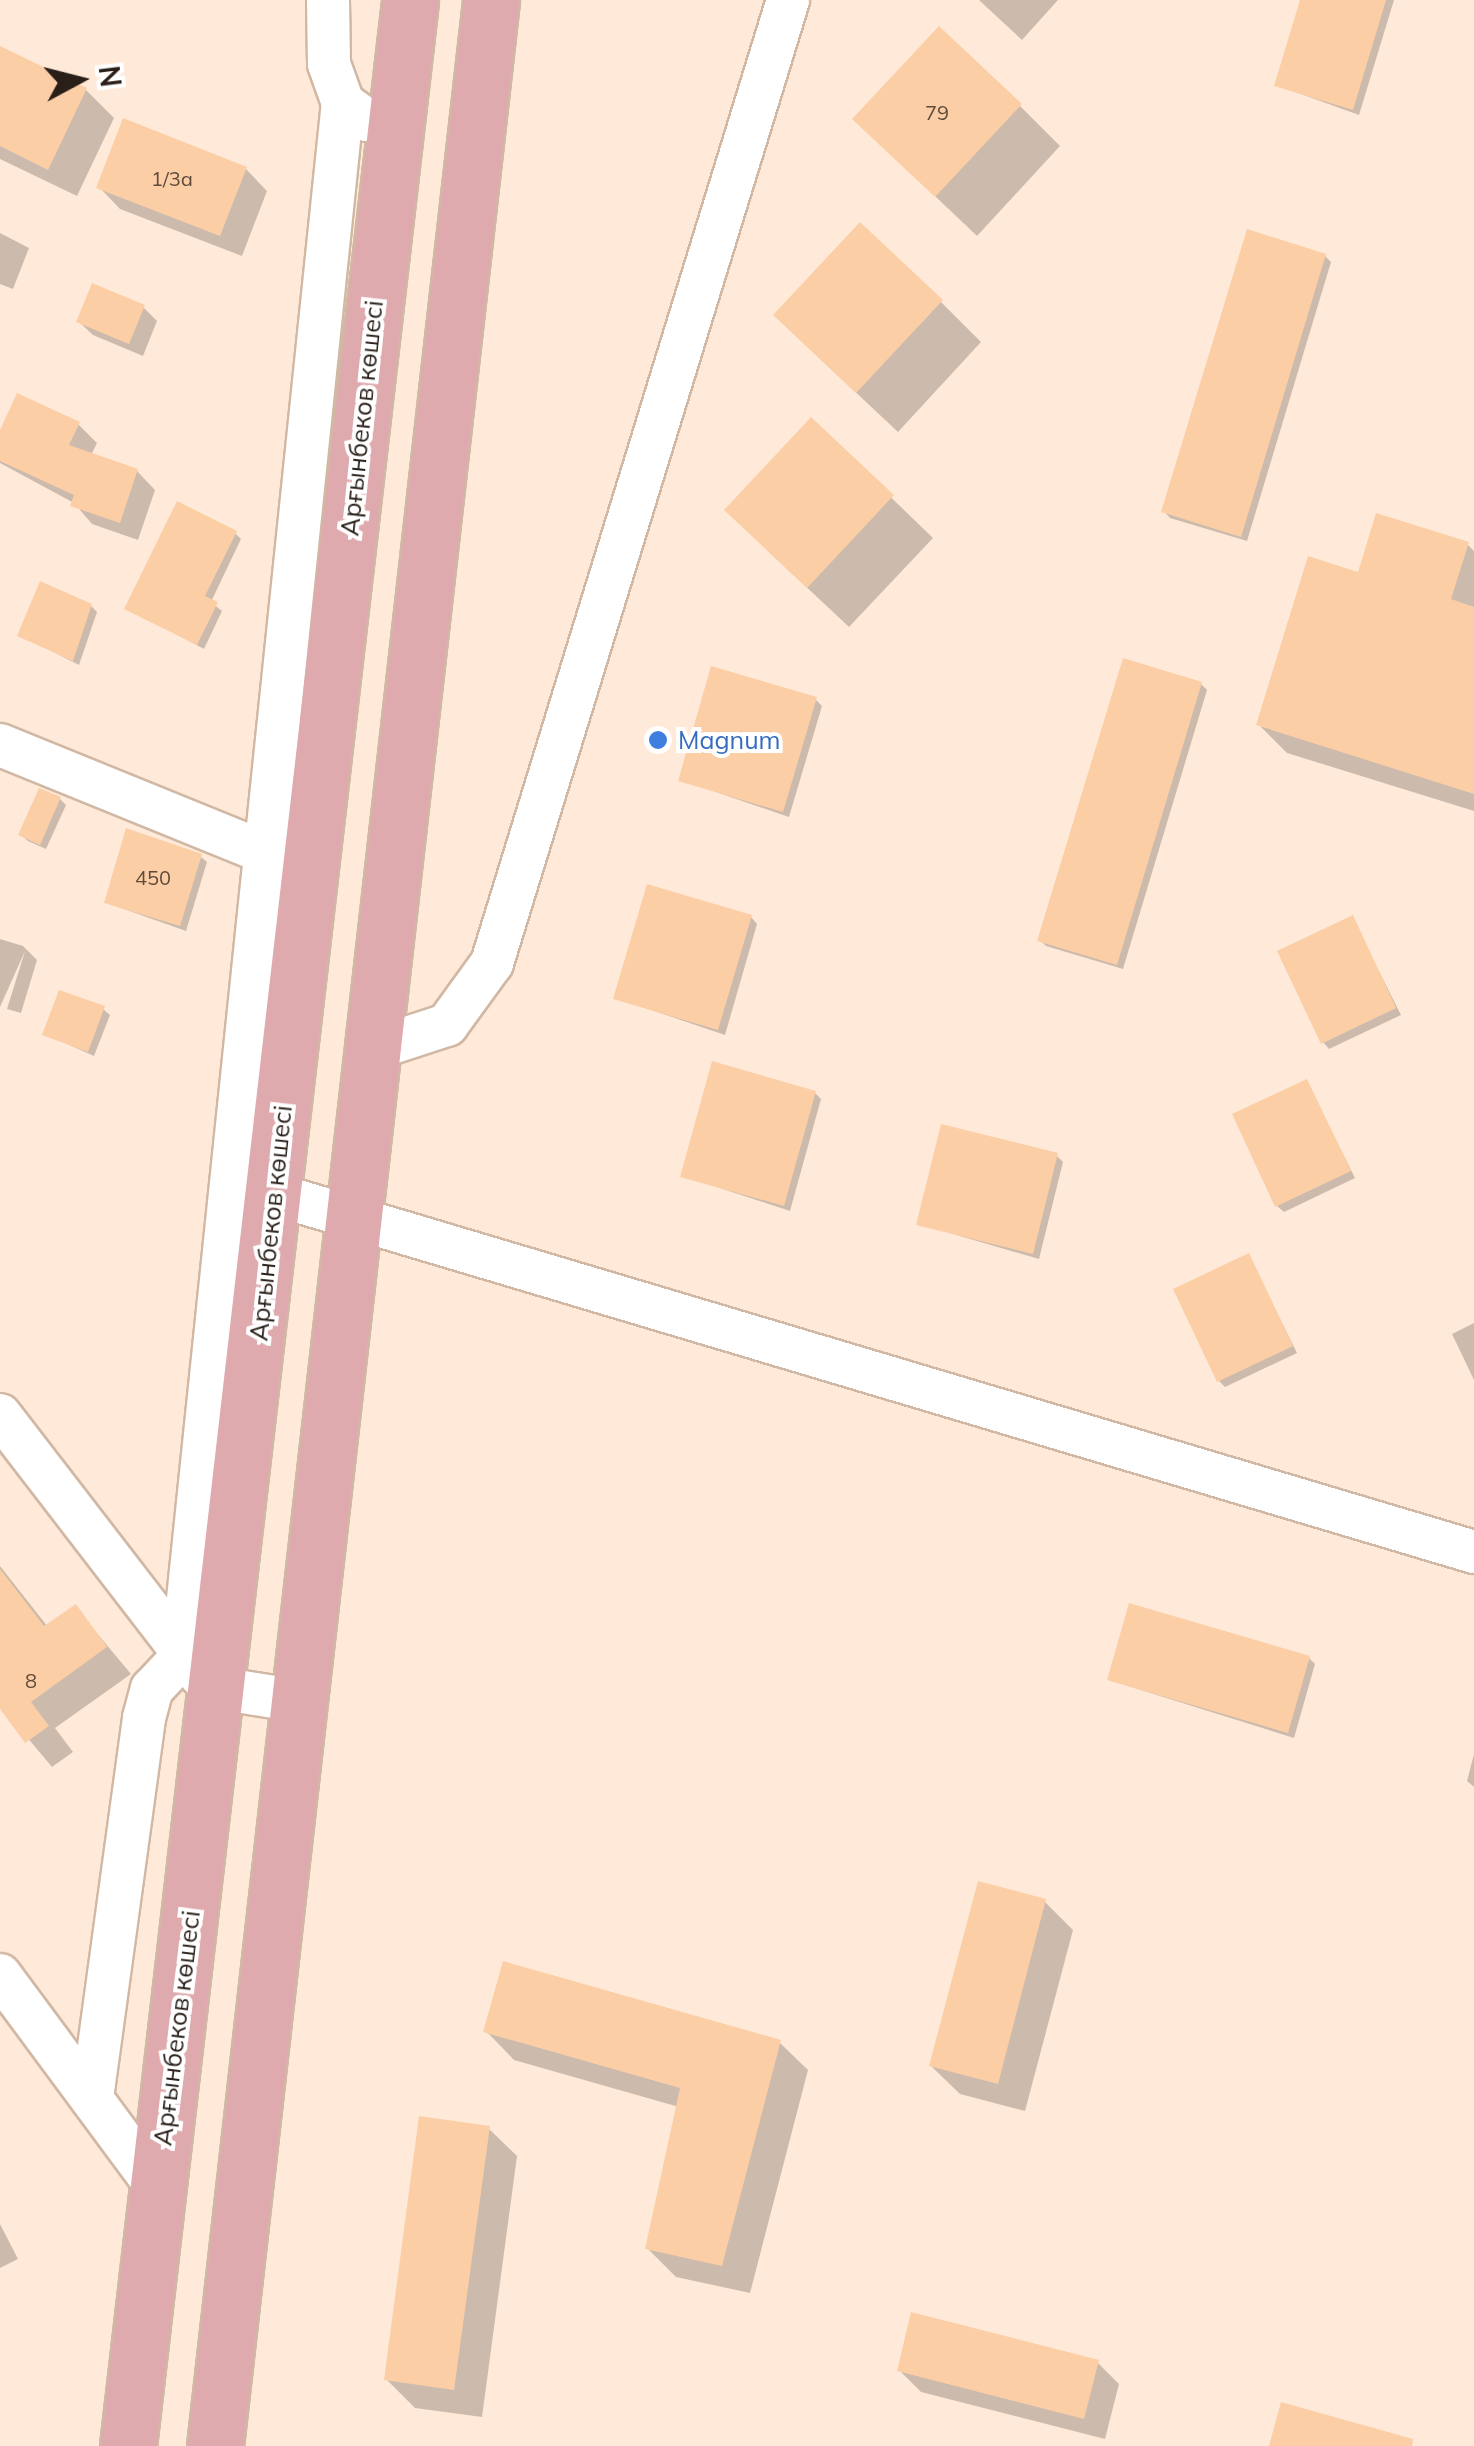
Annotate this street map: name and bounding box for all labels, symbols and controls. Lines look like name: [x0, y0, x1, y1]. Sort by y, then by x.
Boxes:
north arrow: [30, 30, 130, 130]
text: N: [92, 64, 129, 89]
house number: 79: [925, 100, 949, 124]
house number: 1/3а: [151, 166, 193, 190]
street label: Арғынбеков көшесі: [335, 299, 389, 537]
place label: Magnum: [678, 725, 781, 755]
marker: Magnum: [647, 729, 669, 751]
house number: 450: [135, 865, 171, 889]
street label: Арғынбеков көшесі: [244, 1104, 298, 1342]
house number: 8: [25, 1668, 37, 1692]
street label: Арғынбеков көшесі: [148, 1909, 206, 2147]

